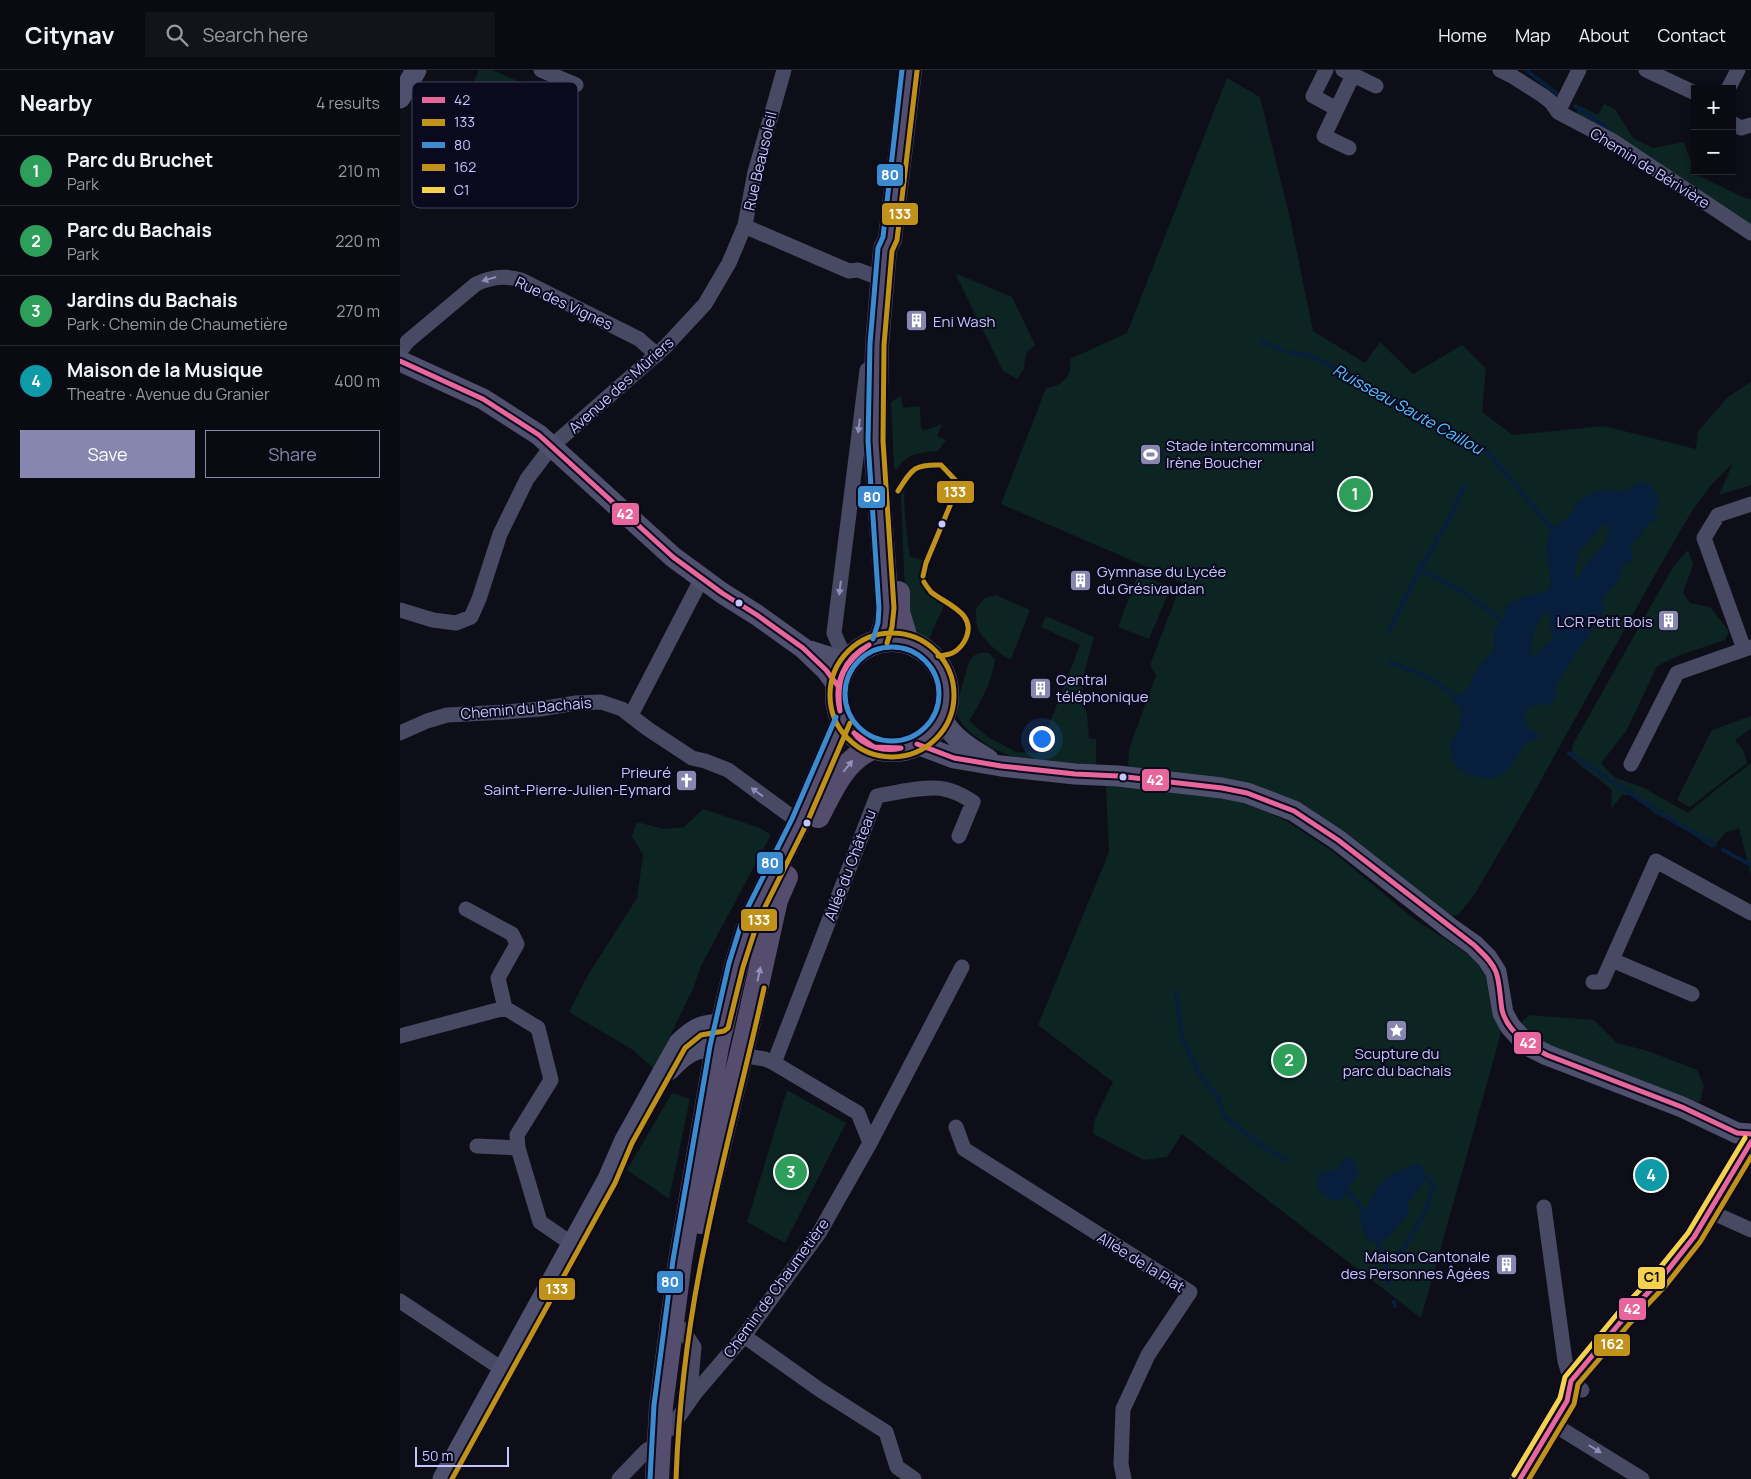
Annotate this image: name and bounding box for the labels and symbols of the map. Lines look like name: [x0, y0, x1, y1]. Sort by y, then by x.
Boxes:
legend: [412, 82, 578, 208]
text: 42: [454, 90, 470, 109]
street label: Rue Beausoleil: [738, 109, 782, 213]
text: 133: [454, 112, 475, 131]
street label: Chemin de Bérivière: [1586, 123, 1714, 214]
text: 80: [454, 135, 471, 154]
text: 162: [454, 157, 476, 176]
line badge: 80: [876, 163, 904, 187]
text: 80: [881, 165, 899, 184]
text: C1: [454, 180, 469, 199]
line badge: 133: [881, 202, 919, 226]
text: 133: [889, 204, 911, 223]
street label: Rue des Vignes: [512, 271, 616, 335]
one-way arrow: [482, 276, 497, 284]
building icon: Eni Wash: [905, 309, 929, 333]
place label: Eni Wash: [933, 311, 996, 332]
street label: Avenue des Mûriers: [564, 332, 678, 438]
water label: Ruisseau Saute Caillou: [1329, 359, 1488, 460]
one-way arrow: [855, 419, 863, 435]
place label: Stade intercommunal Irène Boucher: [1166, 435, 1314, 473]
sports icon: Stade intercommunal Irène Boucher: [1138, 442, 1162, 466]
pin: 1: [1339, 475, 1371, 513]
line badge: 133: [936, 480, 975, 504]
text: 133: [944, 482, 966, 501]
line badge: 80: [857, 485, 886, 509]
text: 80: [863, 487, 881, 506]
line badge: 42: [611, 502, 640, 526]
text: 42: [617, 504, 633, 523]
unlabelled marker: [937, 519, 947, 529]
place label: Gymnase du Lycée du Grésivaudan: [1097, 561, 1226, 599]
building icon: Gymnase du Lycée du Grésivaudan: [1069, 568, 1093, 592]
one-way arrow: [836, 580, 844, 596]
unlabelled marker: [734, 598, 744, 608]
building icon: LCR Petit Bois: [1657, 609, 1681, 633]
place label: LCR Petit Bois: [1556, 611, 1653, 632]
place label: Central téléphonique: [1056, 669, 1149, 707]
building icon: Central téléphonique: [1028, 676, 1052, 700]
street label: Chemin du Bachais: [460, 692, 593, 724]
your location: [1029, 726, 1055, 752]
one-way arrow: [842, 760, 853, 773]
place label: Prieuré Saint-Pierre-Julien-Eymard: [484, 762, 671, 800]
line badge: 42: [1141, 768, 1170, 792]
church icon: Prieuré Saint-Pierre-Julien-Eymard: [675, 769, 699, 793]
text: 42: [1147, 770, 1163, 789]
unlabelled marker: [1118, 772, 1128, 782]
one-way arrow: [751, 786, 764, 797]
street label: Allée du Château: [819, 806, 881, 924]
unlabelled marker: [802, 818, 812, 828]
line badge: 80: [756, 851, 784, 875]
text: 80: [761, 853, 779, 872]
line badge: 133: [740, 908, 778, 932]
text: 133: [748, 910, 770, 929]
one-way arrow: [755, 967, 763, 982]
place icon: Scupture du parc du bachais: [1385, 1018, 1409, 1042]
line badge: 42: [1513, 1031, 1542, 1055]
text: 42: [1520, 1033, 1536, 1052]
pin: 2: [1273, 1041, 1305, 1079]
place label: Scupture du parc du bachais: [1343, 1043, 1451, 1081]
pin: 3: [775, 1153, 807, 1191]
pin: 4: [1635, 1156, 1667, 1194]
street label: Chemin de Chaumetière: [718, 1214, 834, 1362]
street label: Allée de la Piat: [1093, 1227, 1189, 1297]
place label: Maison Cantonale des Personnes Âgées: [1341, 1246, 1490, 1284]
building icon: Maison Cantonale des Personnes Âgées: [1494, 1253, 1518, 1277]
line badge: C1: [1637, 1266, 1666, 1290]
text: C1: [1644, 1267, 1660, 1286]
line badge: 80: [656, 1270, 684, 1294]
text: 80: [661, 1272, 679, 1291]
line badge: 133: [538, 1277, 576, 1301]
text: 133: [546, 1279, 568, 1298]
line badge: 42: [1618, 1297, 1647, 1321]
text: 42: [1624, 1299, 1640, 1318]
line badge: 162: [1593, 1333, 1631, 1357]
text: 162: [1600, 1334, 1624, 1353]
scale bar: [415, 1444, 509, 1467]
one-way arrow: [1588, 1444, 1601, 1453]

